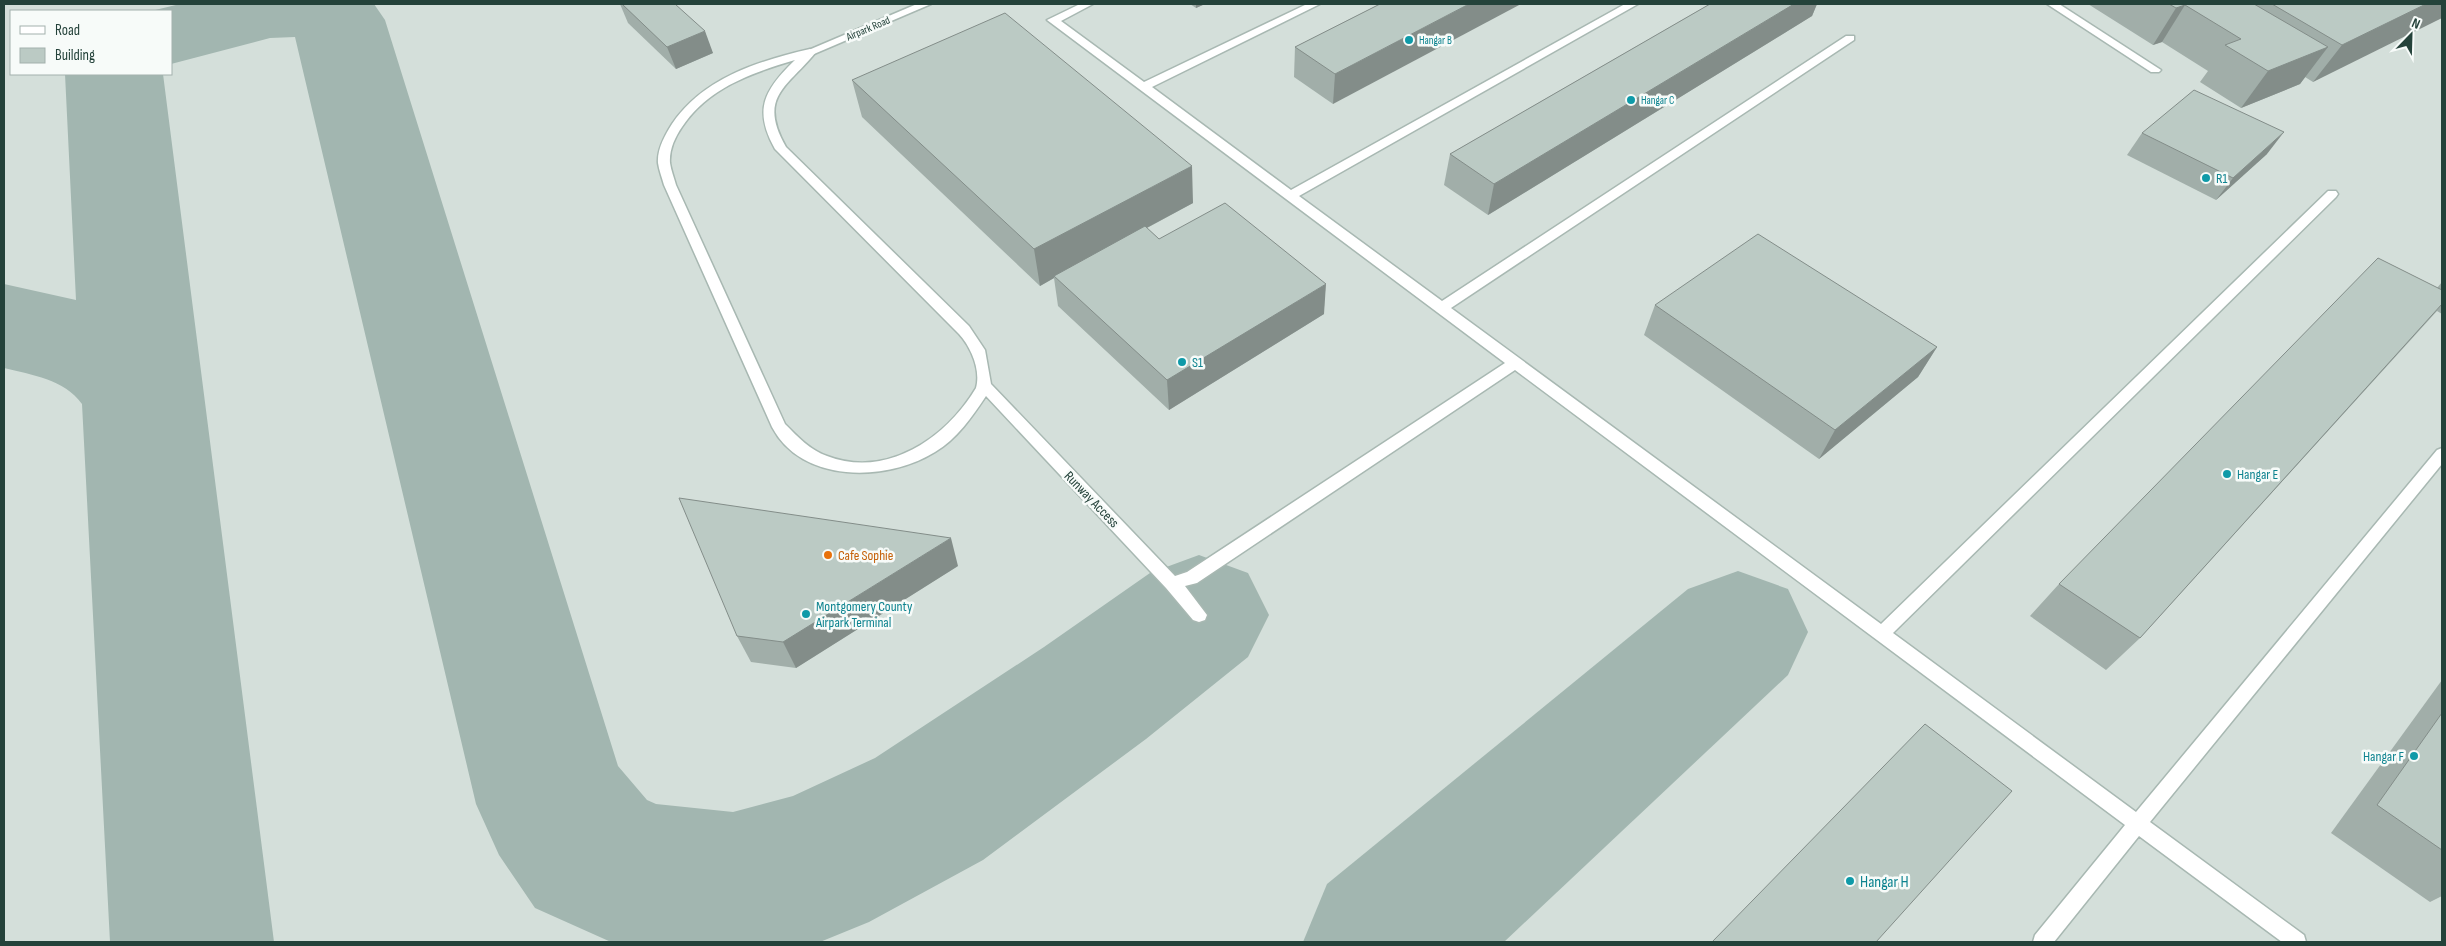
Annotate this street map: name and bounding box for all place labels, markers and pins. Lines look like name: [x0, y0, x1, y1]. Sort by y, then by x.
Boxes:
marker: Hangar B: [1403, 34, 1415, 46]
place label: Hangar B: [1419, 34, 1452, 47]
marker: Hangar C: [1625, 94, 1637, 106]
place label: Hangar C: [1641, 94, 1674, 107]
place label: R1: [2216, 170, 2227, 187]
marker: R1: [2200, 172, 2212, 184]
place label: S1: [1192, 354, 1203, 371]
marker: S1: [1176, 356, 1188, 368]
place label: Hangar E: [2237, 466, 2279, 483]
marker: Hangar E: [2221, 468, 2233, 480]
place label: Cafe Sophie: [838, 547, 893, 564]
marker: Cafe Sophie: [822, 549, 834, 561]
place label: Montgomery County Airpark Terminal: [815, 598, 913, 631]
marker: Montgomery County Airpark Terminal: [800, 608, 812, 620]
place label: Hangar F: [2363, 748, 2404, 765]
marker: Hangar F: [2408, 750, 2420, 762]
place label: Hangar H: [1860, 873, 1909, 892]
marker: Hangar H: [1844, 875, 1856, 887]

